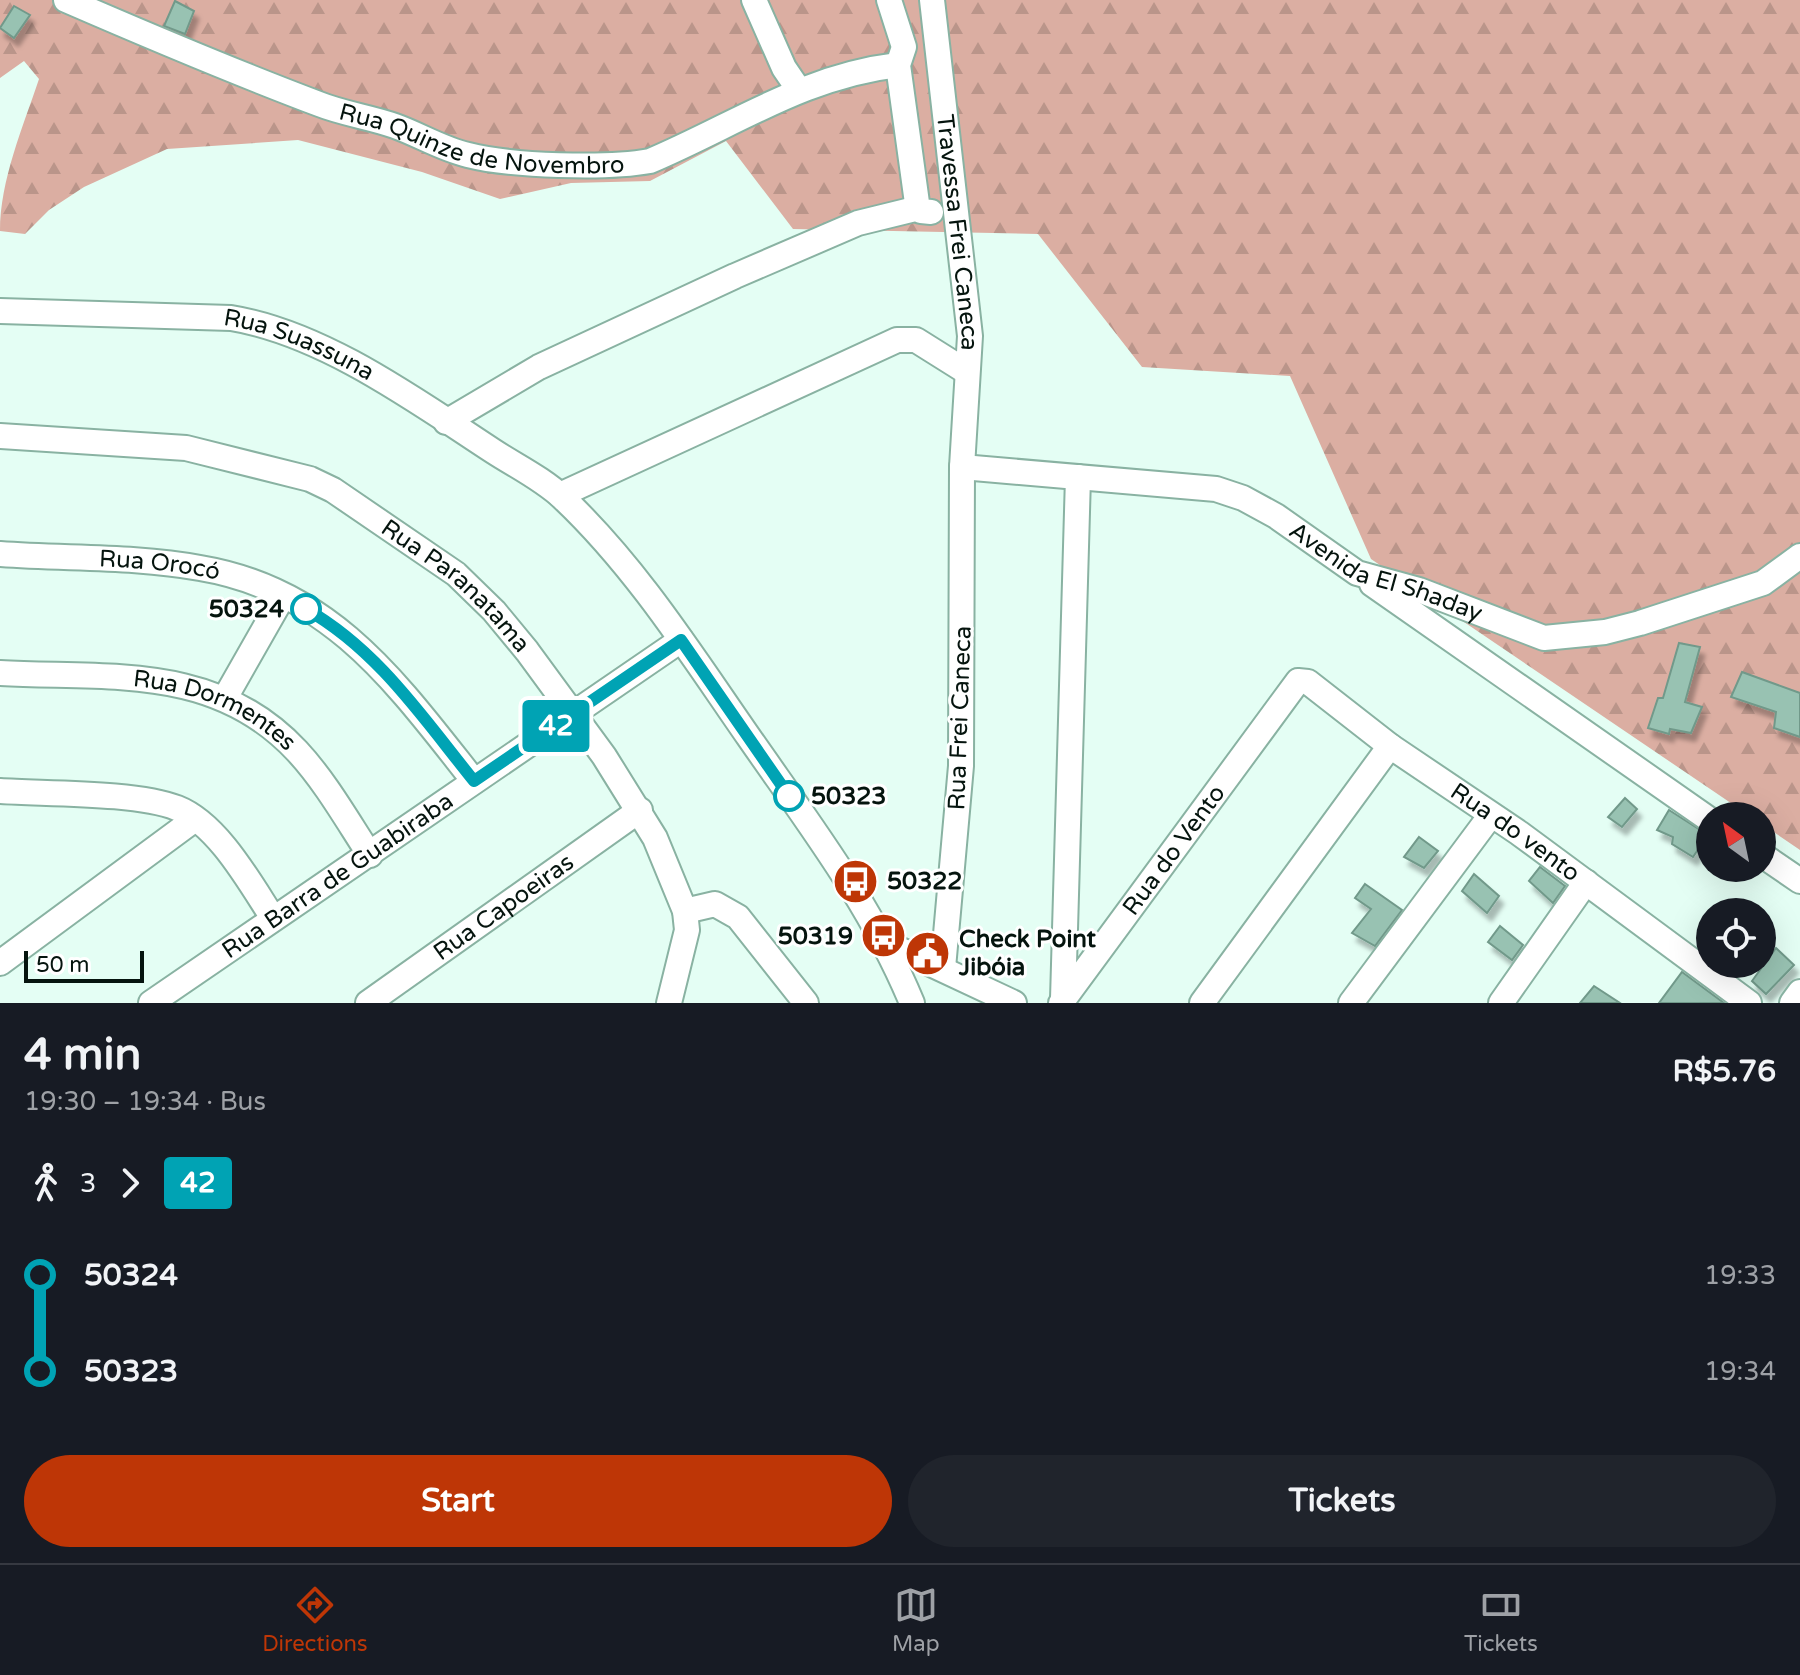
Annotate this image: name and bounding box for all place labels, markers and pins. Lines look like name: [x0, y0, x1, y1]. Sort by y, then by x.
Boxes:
marker: 50324: [291, 594, 321, 624]
place label: 50324: [209, 595, 284, 624]
marker: 50323: [774, 781, 804, 811]
place label: 50323: [811, 782, 886, 811]
bus stop icon: 50322: [832, 857, 880, 905]
place label: 50322: [887, 867, 962, 896]
bus stop icon: 50319: [860, 912, 908, 960]
place label: 50319: [778, 922, 853, 951]
place label: Check Point Jibóia: [958, 925, 1097, 982]
public building icon: Check Point Jibóia: [904, 929, 952, 977]

